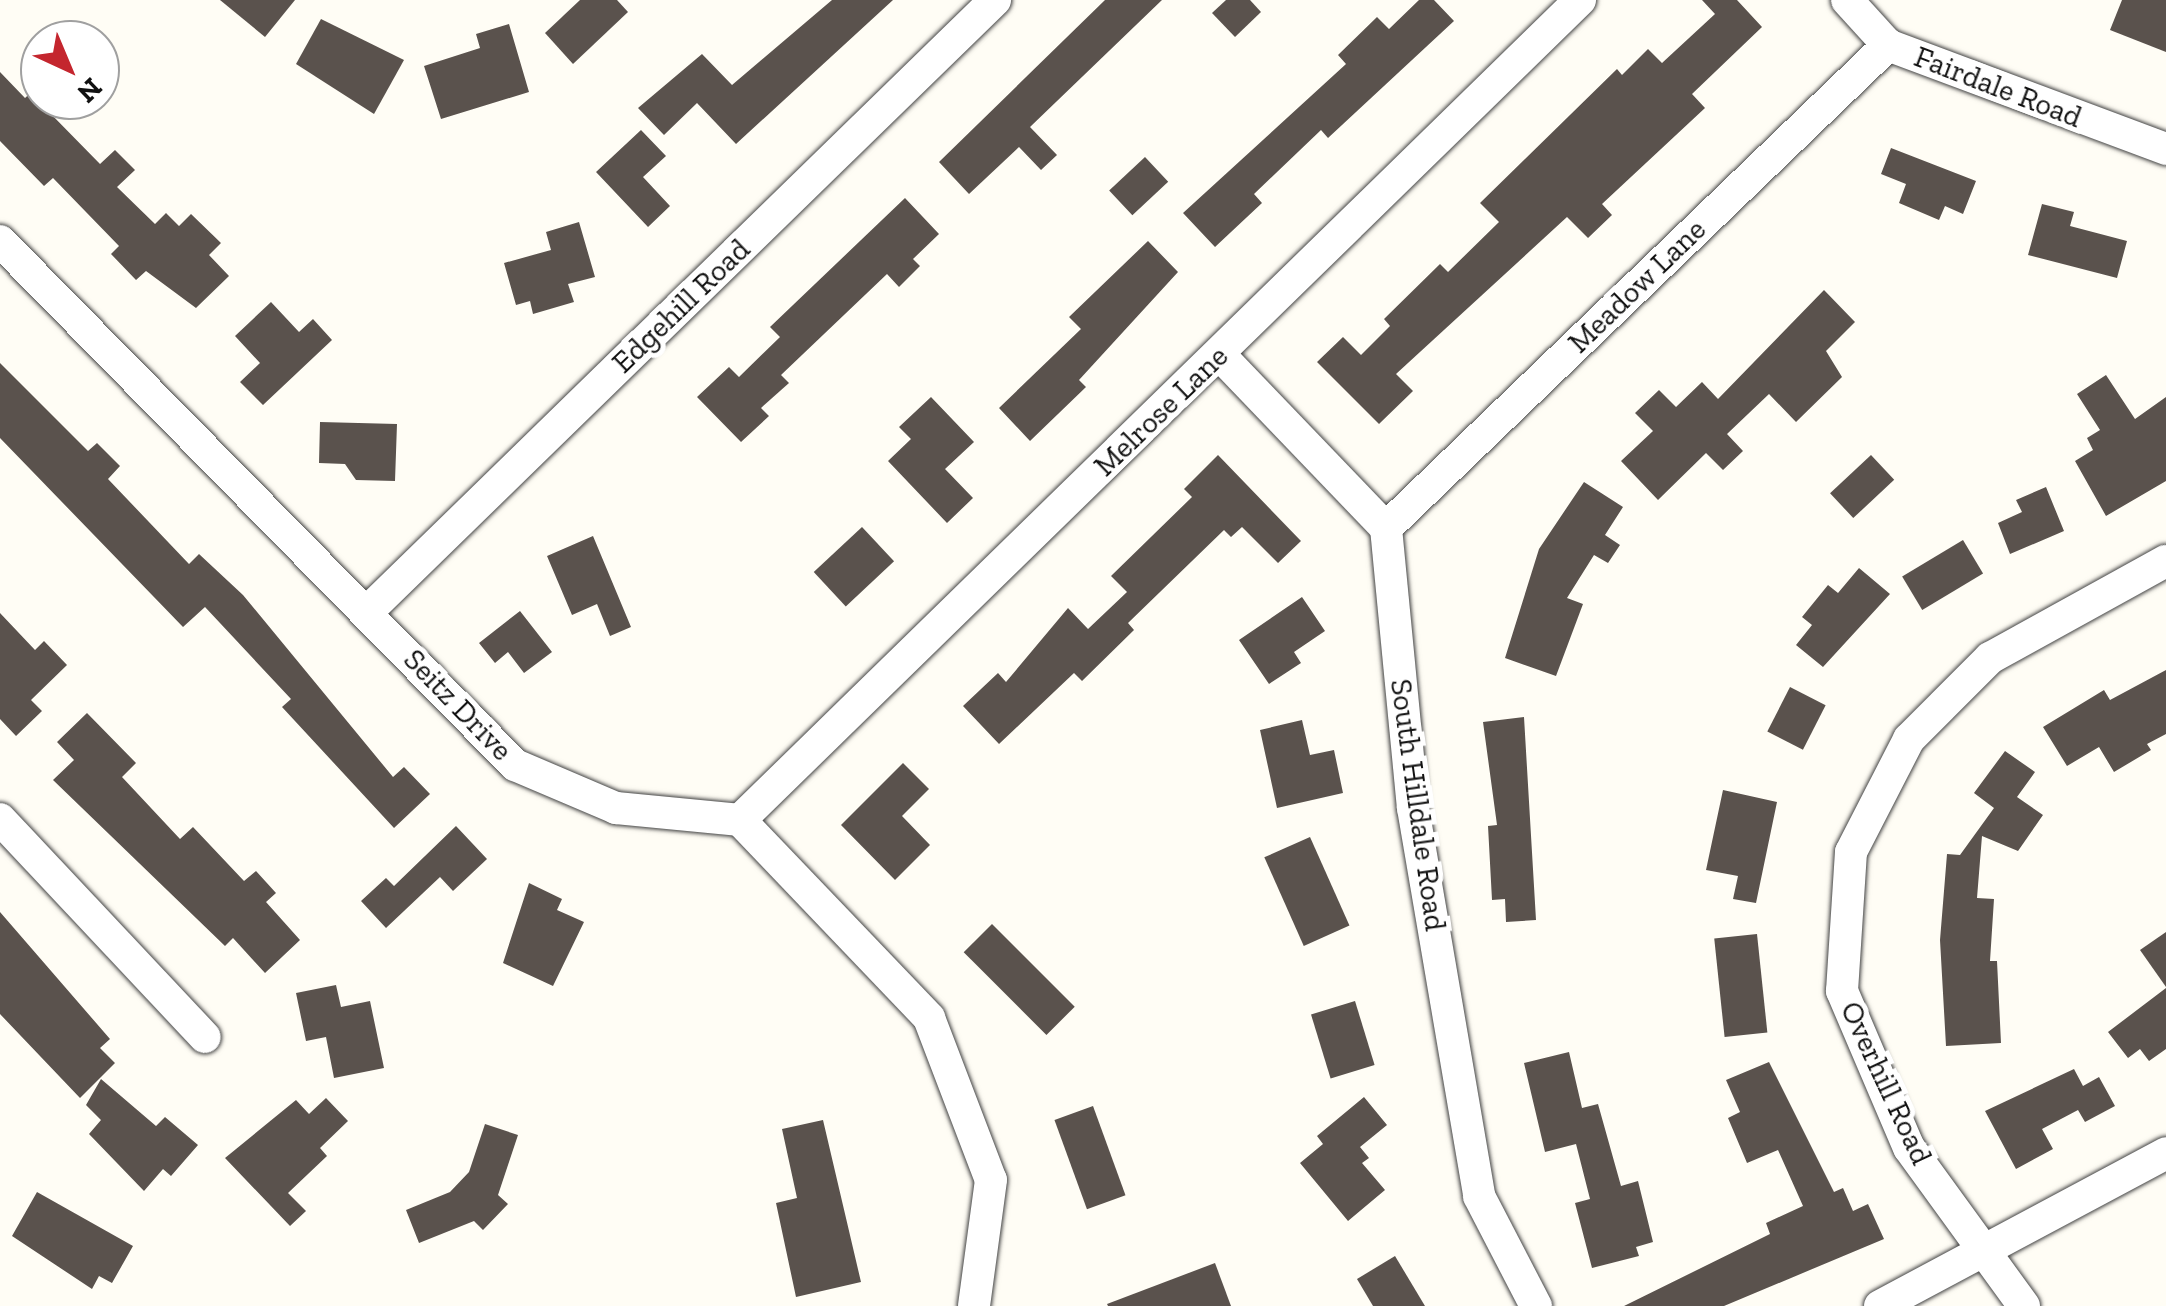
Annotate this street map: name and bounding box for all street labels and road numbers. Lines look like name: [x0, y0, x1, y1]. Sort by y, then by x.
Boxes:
street label: Fairdale Road: [1909, 39, 2087, 135]
street label: Meadow Lane: [1561, 211, 1713, 361]
street label: Edgehill Road: [605, 232, 757, 380]
street label: Melrose Lane: [1087, 338, 1235, 484]
street label: Seitz Drive: [396, 642, 520, 768]
street label: South Hilldale Road: [1382, 677, 1454, 933]
street label: Overhill Road: [1833, 996, 1939, 1170]

